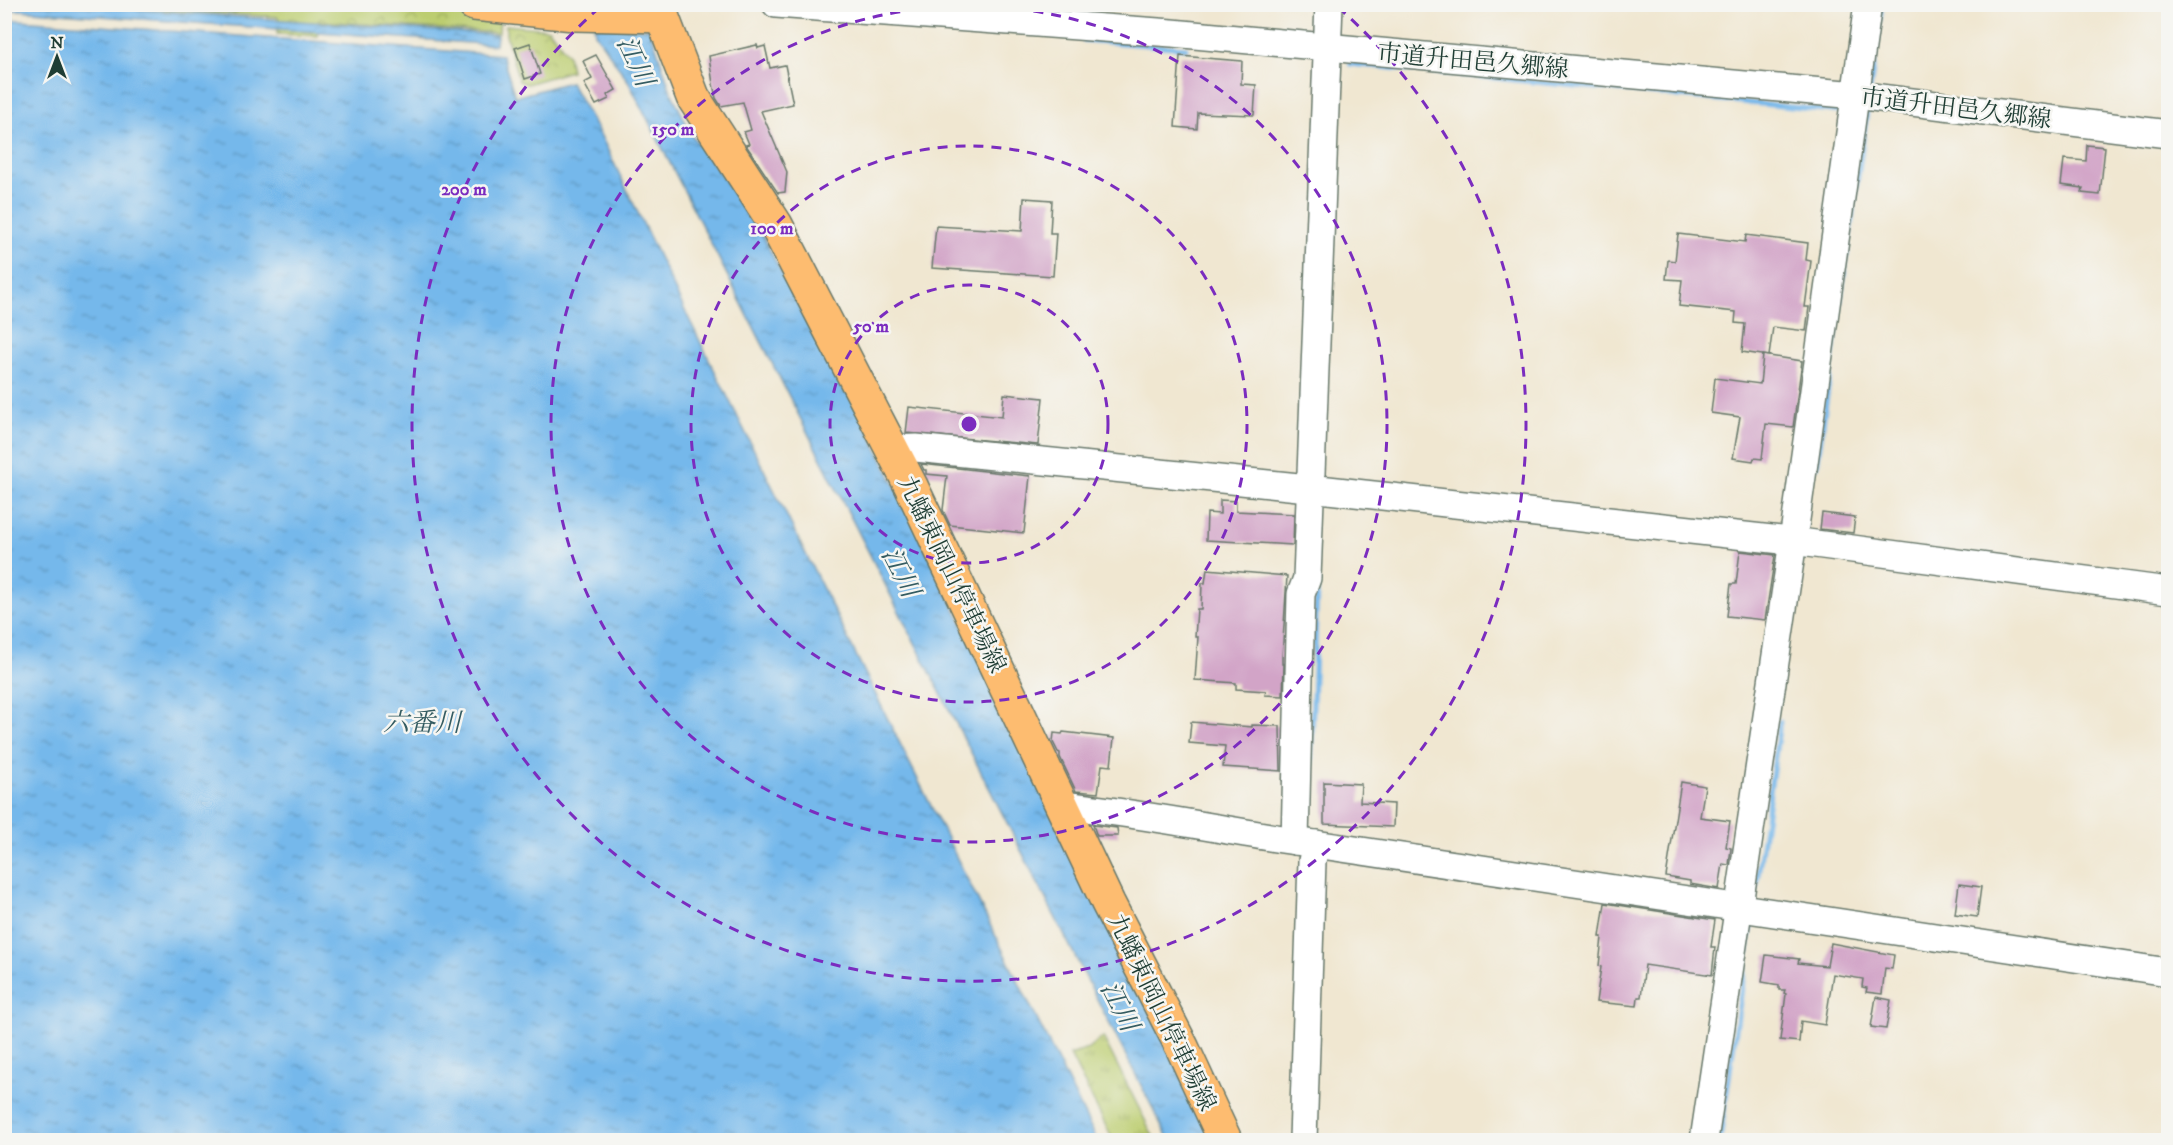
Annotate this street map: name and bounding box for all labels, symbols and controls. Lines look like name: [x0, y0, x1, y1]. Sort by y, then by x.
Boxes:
north arrow: [27, 27, 87, 87]
water label: 江川: [609, 31, 662, 95]
text: N: [50, 33, 64, 53]
street label: 市道升田邑久郷線: [1376, 39, 1570, 85]
street label: 市道升田邑久郷線: [1859, 82, 2053, 136]
text: 150 m: [652, 119, 695, 141]
text: 200 m: [441, 179, 487, 201]
text: 100 m: [750, 218, 794, 240]
text: 50 m: [852, 316, 889, 338]
centre of rings: [959, 414, 979, 434]
street label: 九蟠東岡山停車場線: [890, 471, 1012, 678]
water label: 江川: [873, 542, 928, 606]
water label: 六番川: [383, 707, 464, 740]
street label: 九蟠東岡山停車場線: [1100, 909, 1222, 1116]
water label: 江川: [1092, 976, 1147, 1040]

